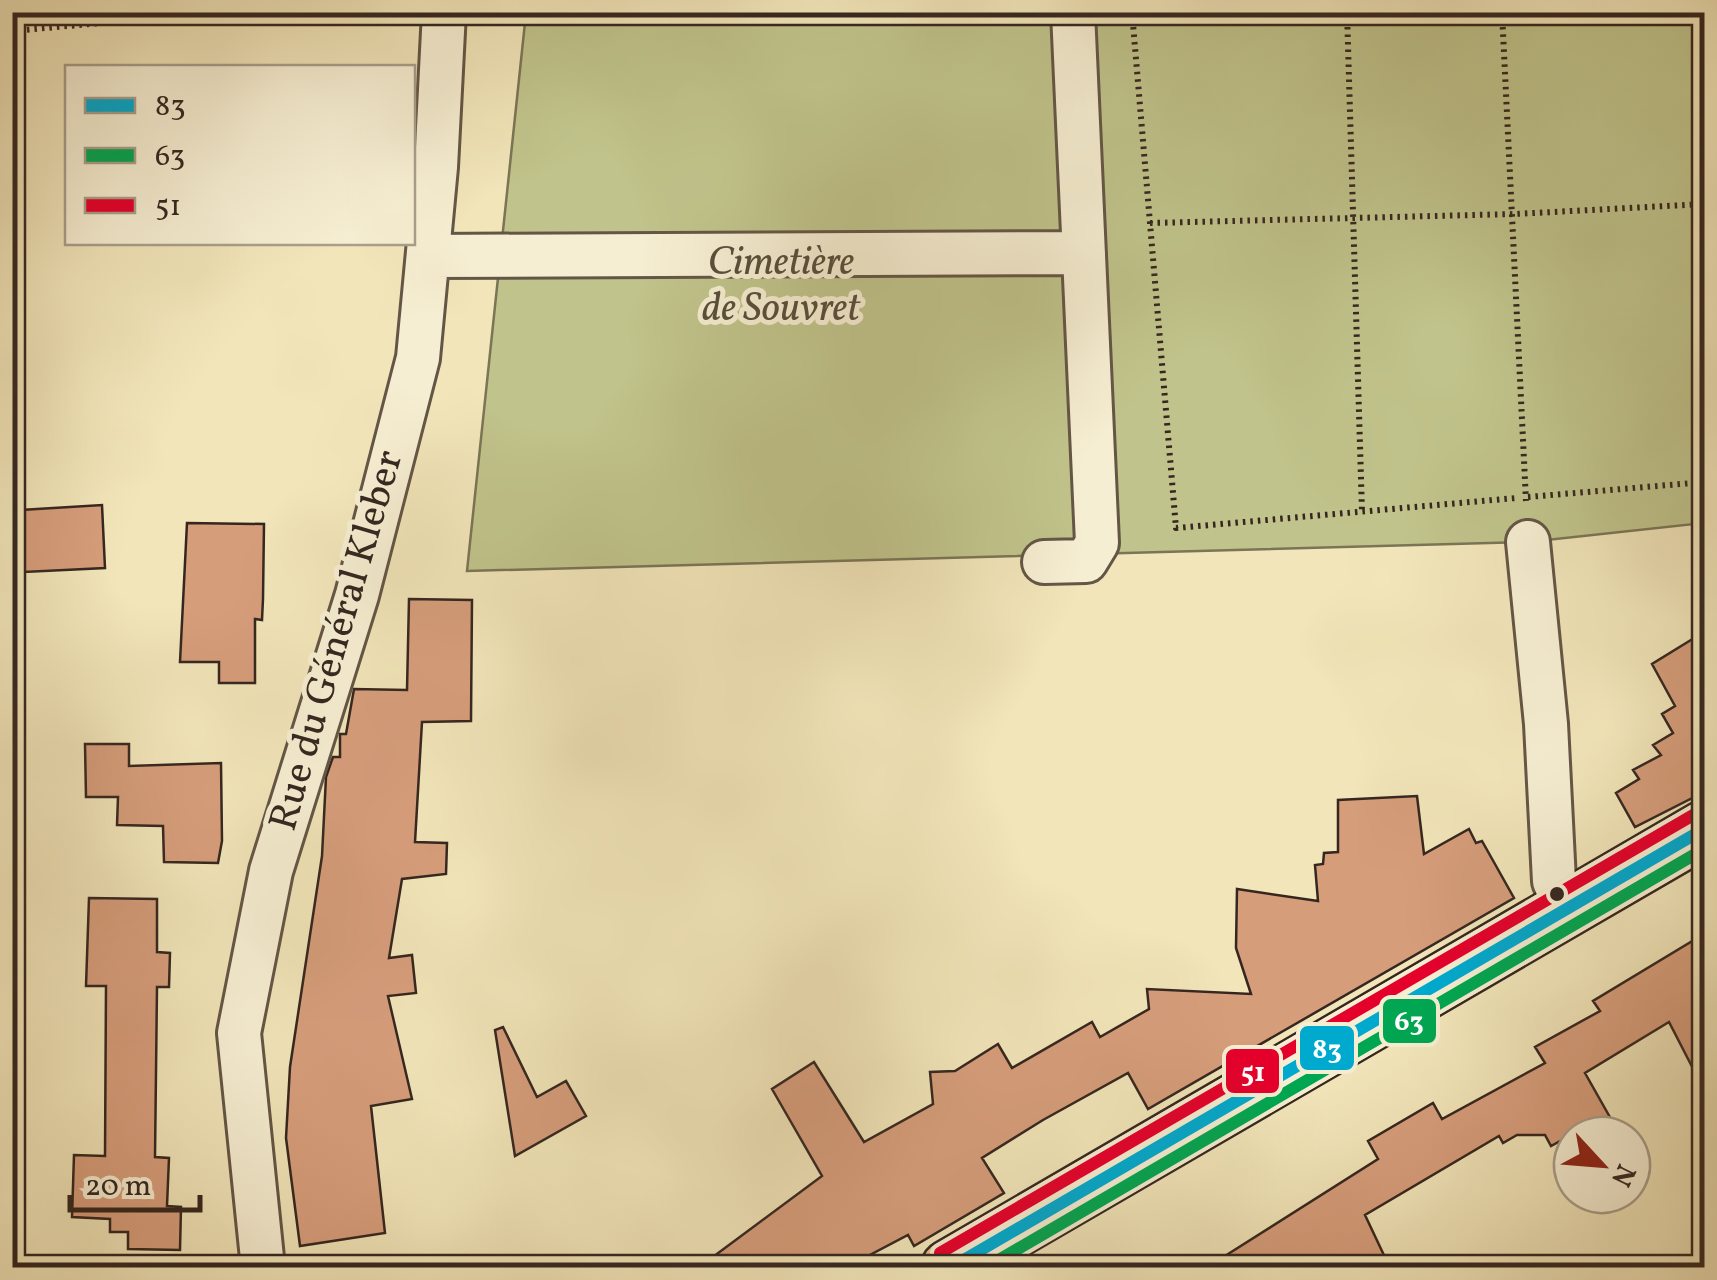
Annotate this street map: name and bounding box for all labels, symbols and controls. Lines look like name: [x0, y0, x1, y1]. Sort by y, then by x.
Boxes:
legend: [65, 65, 415, 245]
text: 83: [155, 86, 186, 128]
text: 63: [155, 136, 185, 178]
text: 51: [155, 186, 181, 228]
park label: Cimetière de Souvret: [702, 236, 861, 338]
street label: Rue du Général Kleber: [257, 444, 419, 838]
unlabelled marker: [1547, 884, 1567, 904]
line badge: 63: [1381, 997, 1438, 1045]
text: 63: [1394, 1003, 1424, 1042]
line badge: 83: [1298, 1024, 1356, 1072]
text: 83: [1312, 1031, 1342, 1070]
line badge: 51: [1224, 1047, 1281, 1095]
text: 51: [1241, 1054, 1265, 1093]
north arrow: [1552, 1115, 1652, 1215]
scale bar: [70, 1150, 200, 1212]
text: N: [1600, 1157, 1644, 1193]
text: 20 m: [85, 1166, 151, 1208]

